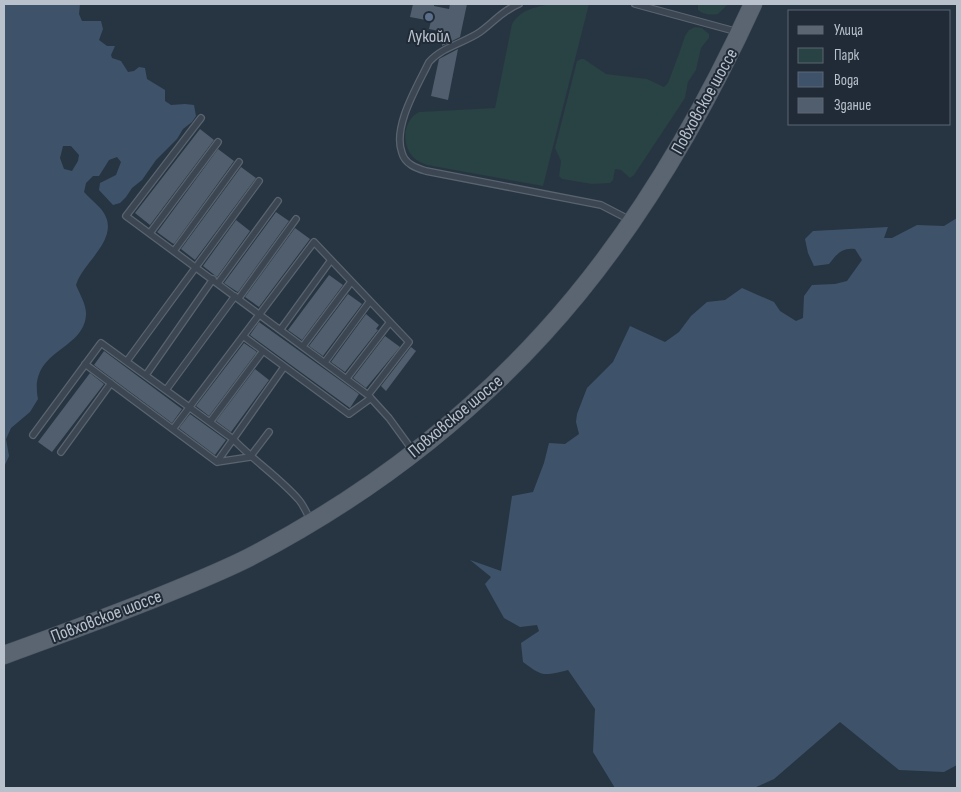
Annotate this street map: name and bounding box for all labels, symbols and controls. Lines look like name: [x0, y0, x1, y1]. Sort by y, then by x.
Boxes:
legend: [788, 10, 951, 125]
marker: Лукойл: [423, 11, 435, 23]
text: Улица: [834, 21, 863, 40]
place label: Лукойл: [407, 26, 451, 47]
street label: Повховское шоссе: [667, 45, 742, 158]
text: Парк: [834, 46, 860, 65]
text: Вода: [834, 71, 859, 90]
text: Здание: [834, 96, 871, 115]
street label: Повховское шоссе: [404, 371, 507, 462]
street label: Повховское шоссе: [48, 586, 165, 647]

